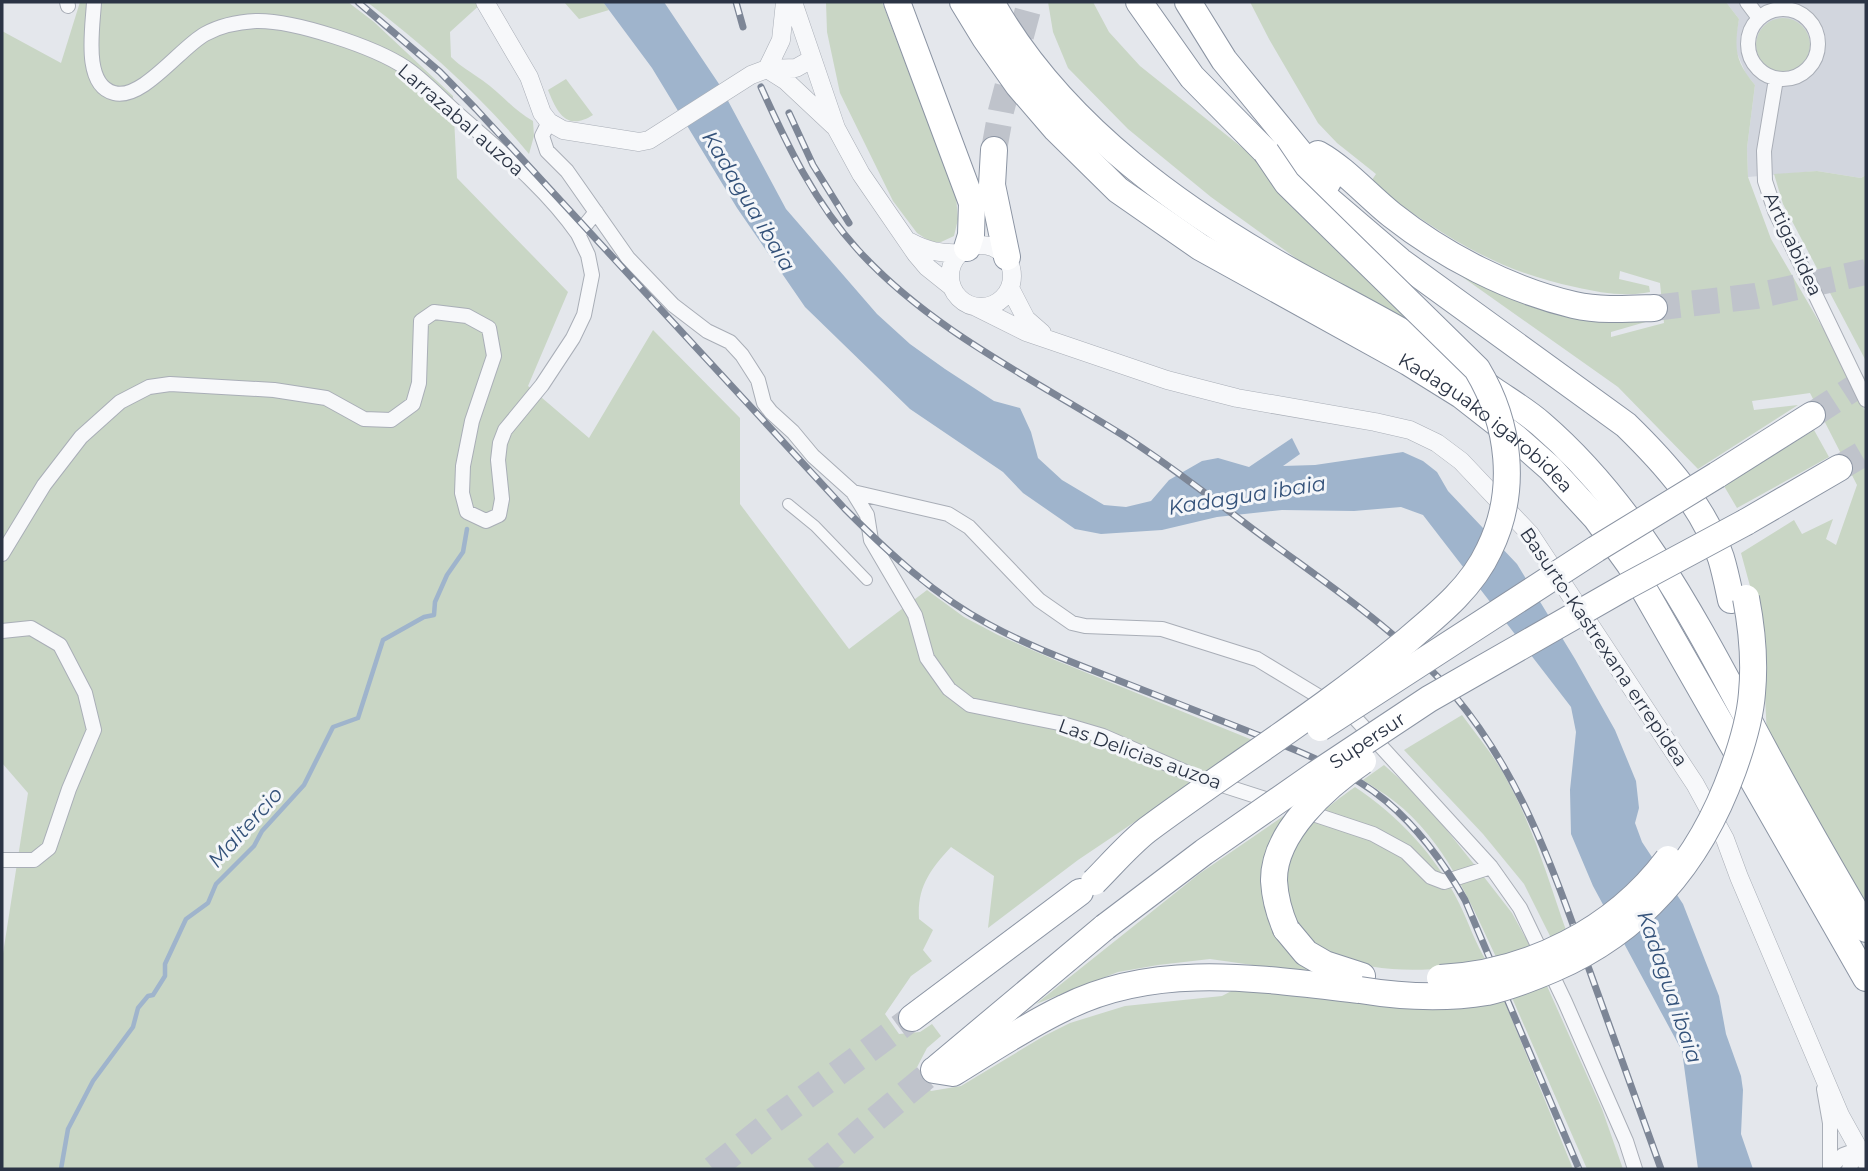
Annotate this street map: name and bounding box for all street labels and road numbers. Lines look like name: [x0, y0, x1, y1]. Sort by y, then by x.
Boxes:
street label: Larrazabal auzoa: [393, 59, 529, 181]
street label: Artigabidea: [1759, 188, 1827, 300]
street label: Kadaguako igarobidea: [1395, 348, 1578, 497]
street label: Basurto-Kastrexana errepidea: [1515, 523, 1693, 771]
street label: Supersur: [1325, 707, 1409, 773]
street label: Las Delicias auzoa: [1055, 714, 1225, 794]

